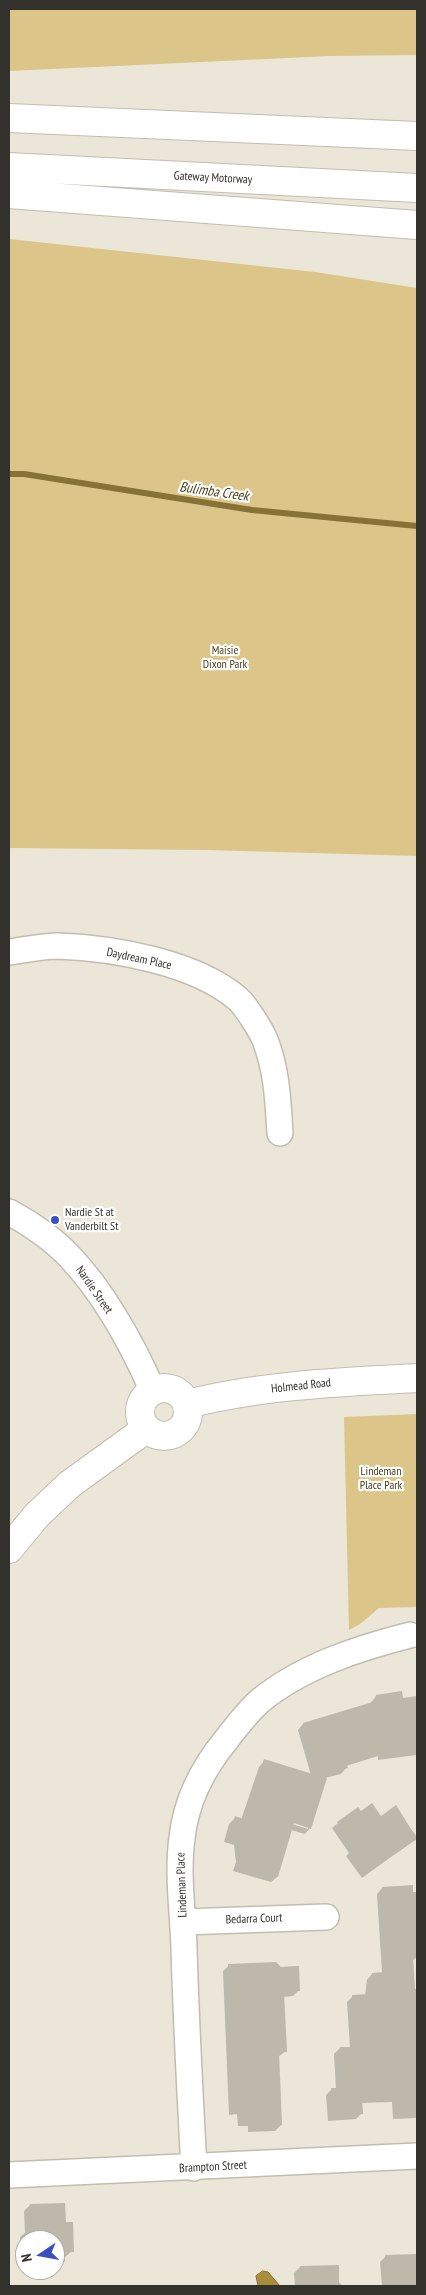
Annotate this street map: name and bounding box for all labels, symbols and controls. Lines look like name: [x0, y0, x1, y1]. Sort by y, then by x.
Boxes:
street label: Gateway Motorway: [173, 169, 253, 187]
water label: Bulimba Creek: [178, 479, 250, 505]
park label: Maisie Dixon Park: [203, 644, 247, 672]
street label: Daydream Place: [105, 945, 173, 973]
place label: Nardie St at Vanderbilt St: [65, 1206, 118, 1234]
marker: Nardie St at Vanderbilt St: [49, 1214, 61, 1226]
street label: Nardie Street: [72, 1263, 116, 1317]
street label: Holmead Road: [270, 1376, 332, 1396]
park label: Lindeman Place Park: [360, 1465, 402, 1493]
street label: Lindeman Place: [174, 1852, 190, 1918]
street label: Bedarra Court: [225, 1911, 283, 1927]
street label: Brampton Street: [179, 2158, 247, 2176]
north arrow: [15, 2230, 65, 2280]
text: N: [17, 2252, 36, 2263]

